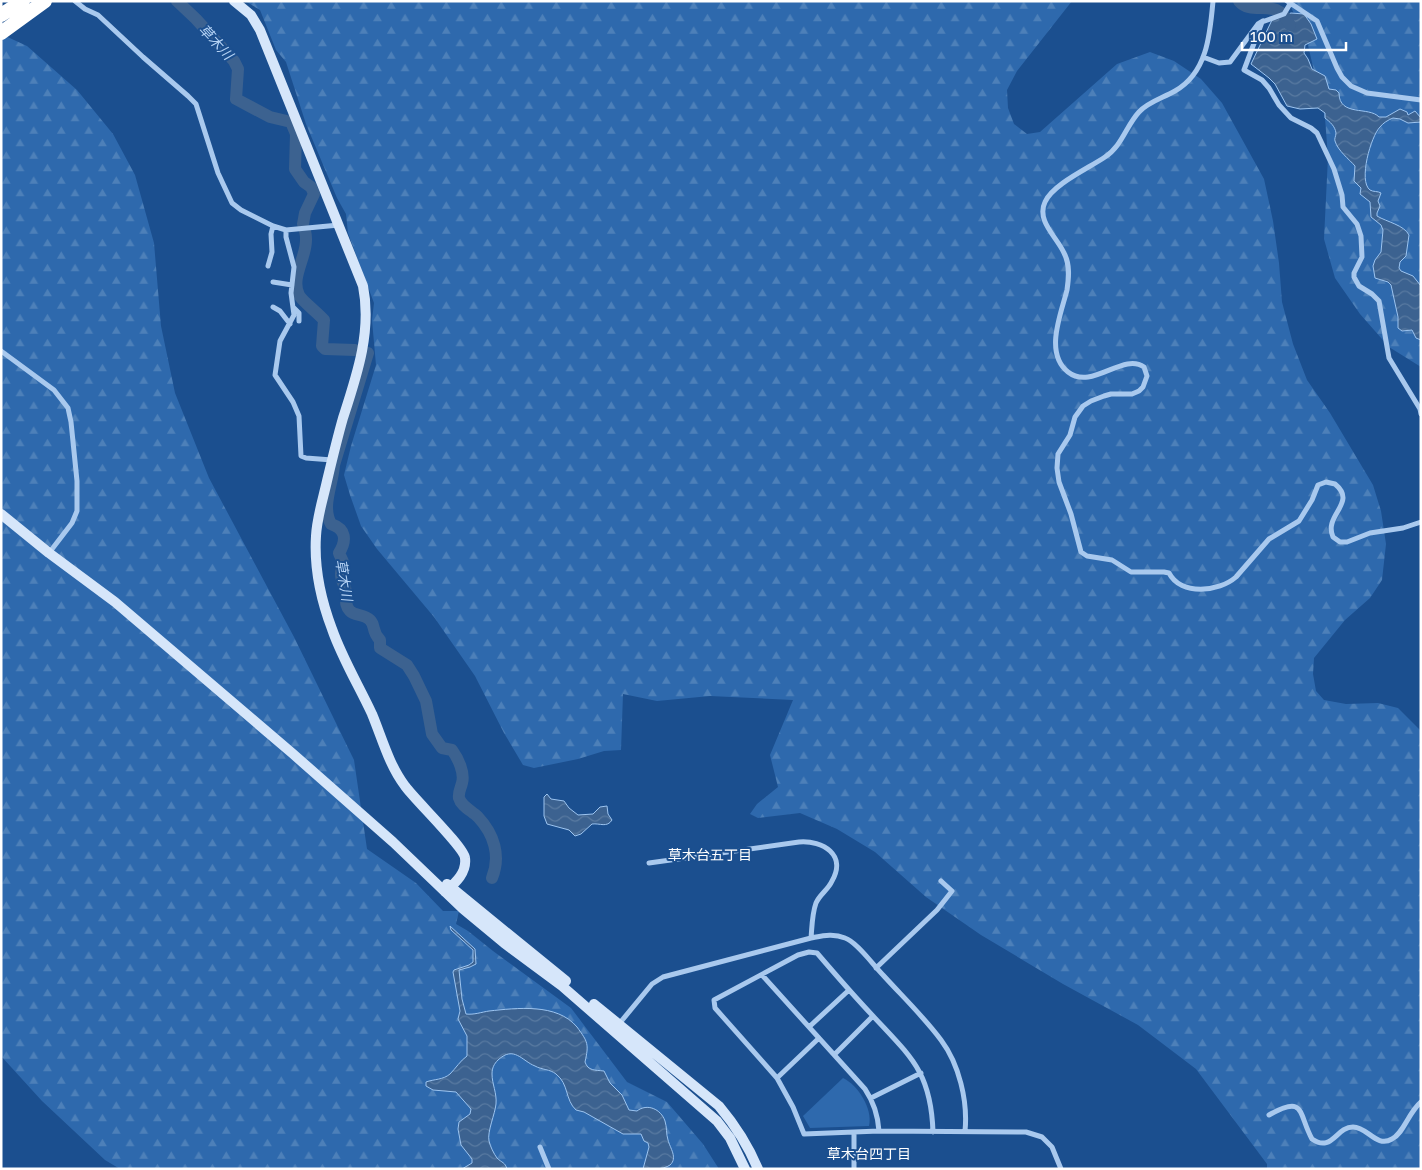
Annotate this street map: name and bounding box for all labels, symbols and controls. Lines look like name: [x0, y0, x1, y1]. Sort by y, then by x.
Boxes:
scale bar: [1242, 20, 1346, 52]
water label: 草木川: [196, 21, 238, 64]
text: 100 m: [1250, 27, 1293, 45]
water label: 草木川: [333, 558, 356, 604]
district label: 草木台五丁目: [668, 846, 752, 863]
district label: 草木台四丁目: [827, 1145, 911, 1162]

